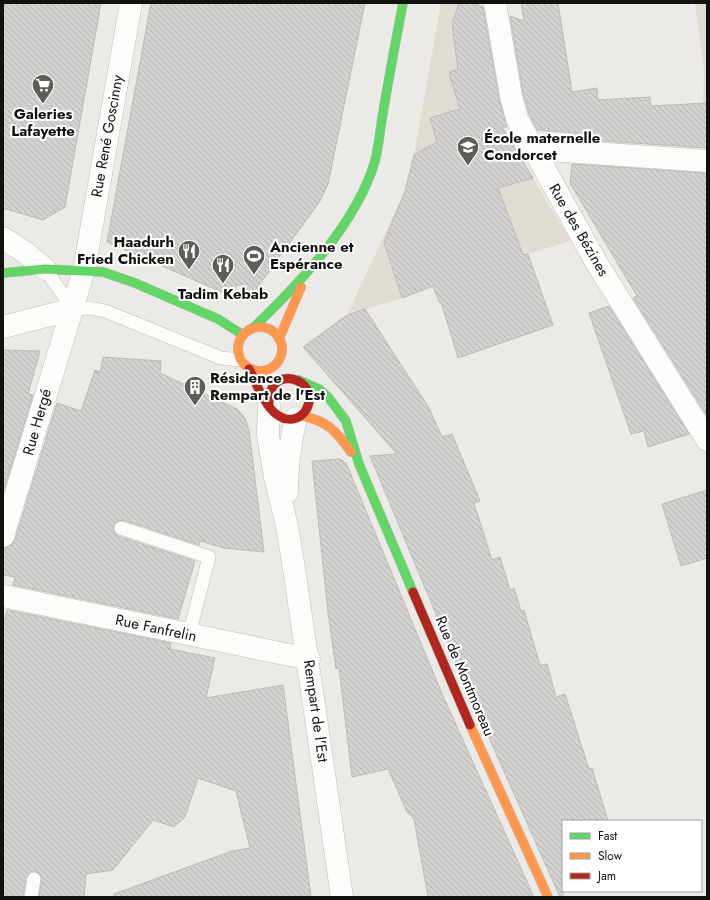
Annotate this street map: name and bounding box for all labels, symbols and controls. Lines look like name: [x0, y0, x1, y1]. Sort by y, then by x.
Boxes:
supermarket icon: Galeries Lafayette: [30, 72, 56, 105]
street label: Rue René Goscinny: [85, 73, 129, 199]
place label: Galeries Lafayette: [11, 103, 75, 142]
place label: École maternelle Condorcet: [484, 127, 601, 166]
school or university icon: École maternelle Condorcet: [455, 134, 481, 167]
street label: Rue des Bézines: [544, 180, 614, 280]
place label: Haadurh Fried Chicken: [77, 231, 174, 270]
place label: Ancienne et Espérance: [269, 236, 354, 275]
restaurant icon: Haadurh Fried Chicken: [176, 238, 202, 271]
sports icon: Ancienne et Espérance: [241, 243, 267, 276]
restaurant icon: Tadim Kebab: [210, 252, 236, 285]
place label: Tadim Kebab: [178, 283, 268, 305]
place label: Résidence Rempart de l'Est: [210, 367, 325, 406]
building icon: Résidence Rempart de l'Est: [182, 374, 208, 407]
street label: Rue Hergé: [17, 386, 57, 458]
street label: Rue Fanfrelin: [113, 609, 199, 647]
street label: Rue de Montmoreau: [430, 612, 500, 740]
street label: Rempart de l'Est: [298, 658, 334, 764]
legend: [562, 820, 702, 892]
text: Fast: [598, 827, 617, 845]
text: Slow: [598, 847, 623, 865]
text: Jam: [596, 867, 616, 885]

